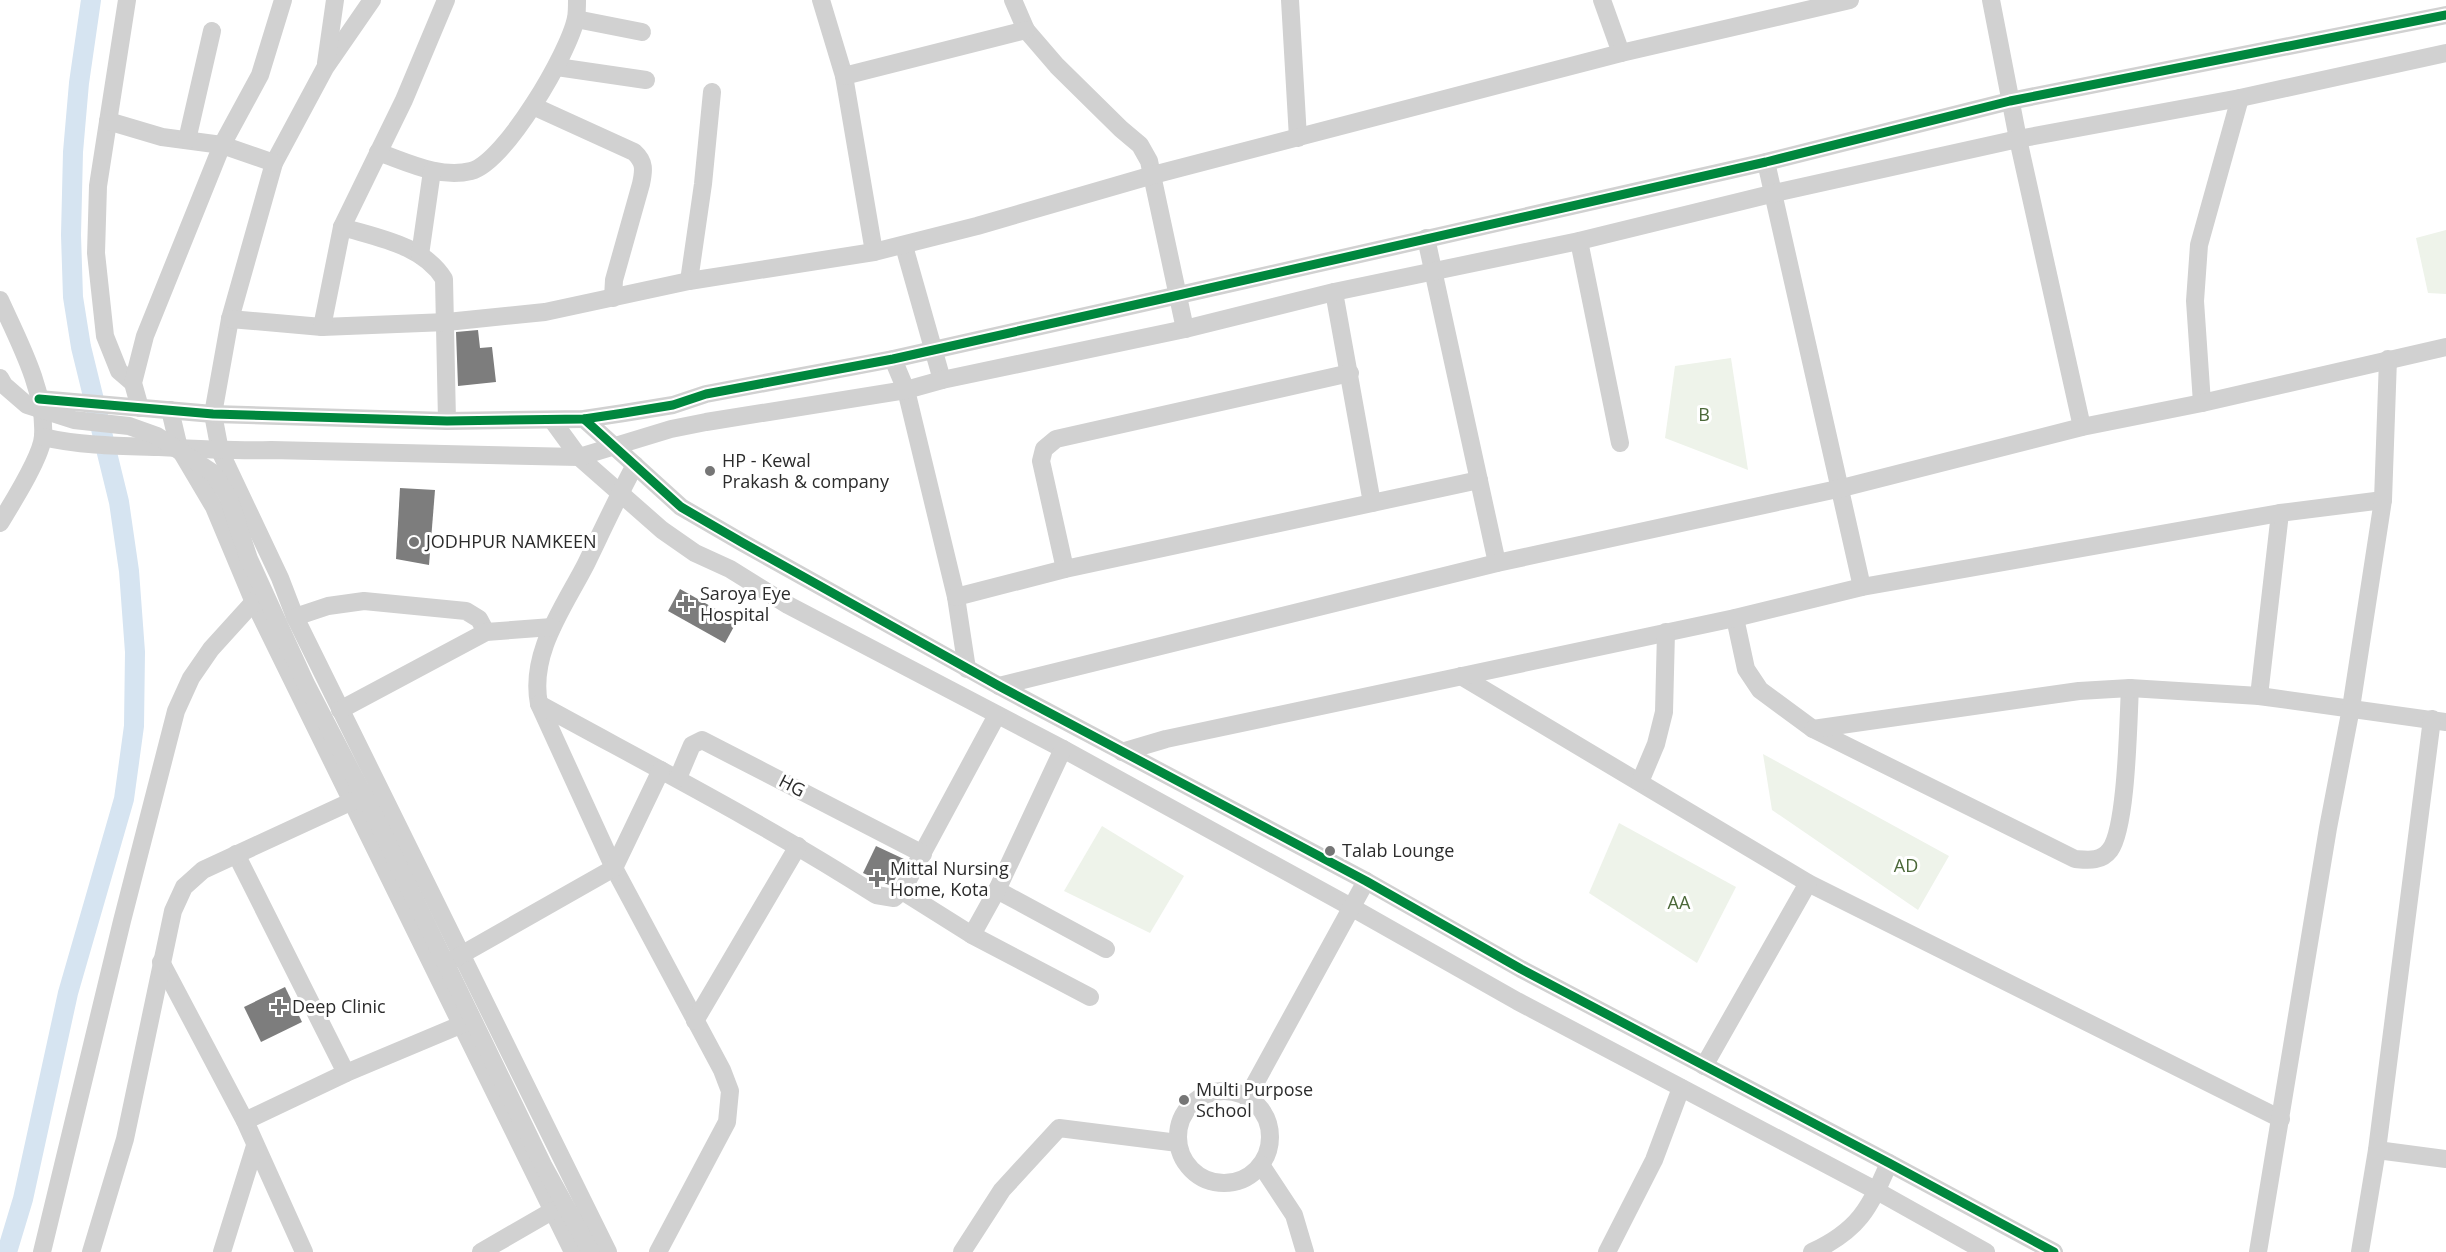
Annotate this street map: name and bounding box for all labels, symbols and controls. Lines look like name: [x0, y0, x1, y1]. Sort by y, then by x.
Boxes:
park label: B: [1698, 402, 1710, 426]
place label: HP - Kewal Prakash & company: [722, 448, 890, 493]
marker: HP - Kewal Prakash & company: [703, 464, 717, 478]
place label: JODHPUR NAMKEEN: [424, 529, 597, 553]
marker: JODHPUR NAMKEEN: [407, 535, 421, 549]
place label: Saroya Eye Hospital: [700, 581, 791, 626]
marker: Saroya Eye Hospital: [677, 595, 695, 613]
street label: HG: [775, 768, 810, 802]
place label: Talab Lounge: [1342, 838, 1454, 862]
marker: Talab Lounge: [1323, 844, 1337, 858]
park label: AD: [1894, 853, 1918, 877]
place label: Mittal Nursing Home, Kota: [890, 856, 1009, 901]
marker: Mittal Nursing Home, Kota: [868, 870, 886, 888]
park label: AA: [1668, 890, 1691, 914]
place label: Deep Clinic: [292, 994, 386, 1018]
marker: Deep Clinic: [270, 998, 288, 1016]
place label: Multi Purpose School: [1196, 1077, 1313, 1122]
marker: Multi Purpose School: [1177, 1093, 1191, 1107]

